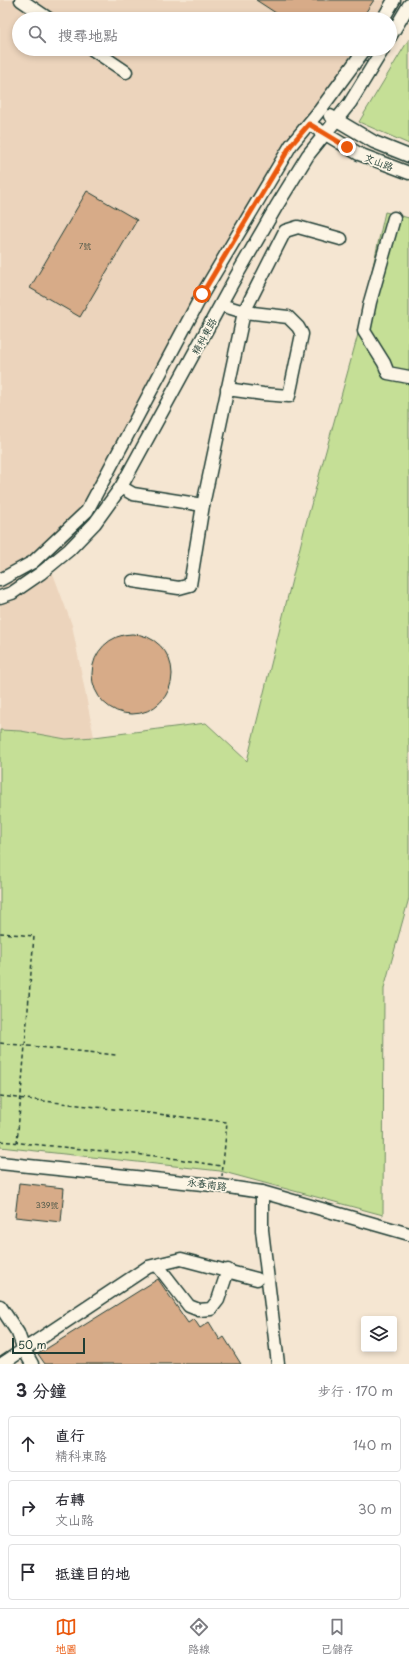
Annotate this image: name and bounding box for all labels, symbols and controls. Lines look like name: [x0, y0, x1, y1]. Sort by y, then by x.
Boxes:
search box: [12, 12, 397, 56]
icon: search: [26, 23, 48, 45]
text: 搜尋地點: [58, 23, 118, 46]
route end: [338, 138, 356, 156]
street label: 文山路: [362, 149, 396, 174]
house number: 7號: [79, 240, 91, 252]
route start: [193, 285, 211, 303]
street label: 精科東路: [187, 315, 220, 357]
street label: 永春南路: [186, 1174, 228, 1193]
house number: 339號: [35, 1199, 59, 1211]
map controls: [361, 1316, 397, 1352]
button: layers: [361, 1316, 397, 1352]
scale bar: [12, 1336, 85, 1355]
text: 50 m: [18, 1336, 47, 1353]
text: 3 分鐘: [16, 1377, 67, 1403]
text: 步行 · 170 m: [318, 1381, 393, 1400]
text: 直行: [55, 1423, 85, 1446]
icon: ahead: [17, 1433, 39, 1455]
text: 140 m: [353, 1435, 392, 1454]
text: 精科東路: [55, 1446, 107, 1465]
text: 右轉: [55, 1487, 85, 1510]
icon: right: [17, 1497, 39, 1519]
text: 30 m: [358, 1499, 392, 1518]
text: 文山路: [55, 1510, 94, 1529]
icon: arrive: [17, 1561, 39, 1583]
text: 抵達目的地: [55, 1561, 130, 1584]
tab: 地圖: [55, 1616, 77, 1657]
tab: 路線: [188, 1616, 210, 1657]
tab: 已儲存: [321, 1616, 354, 1657]

